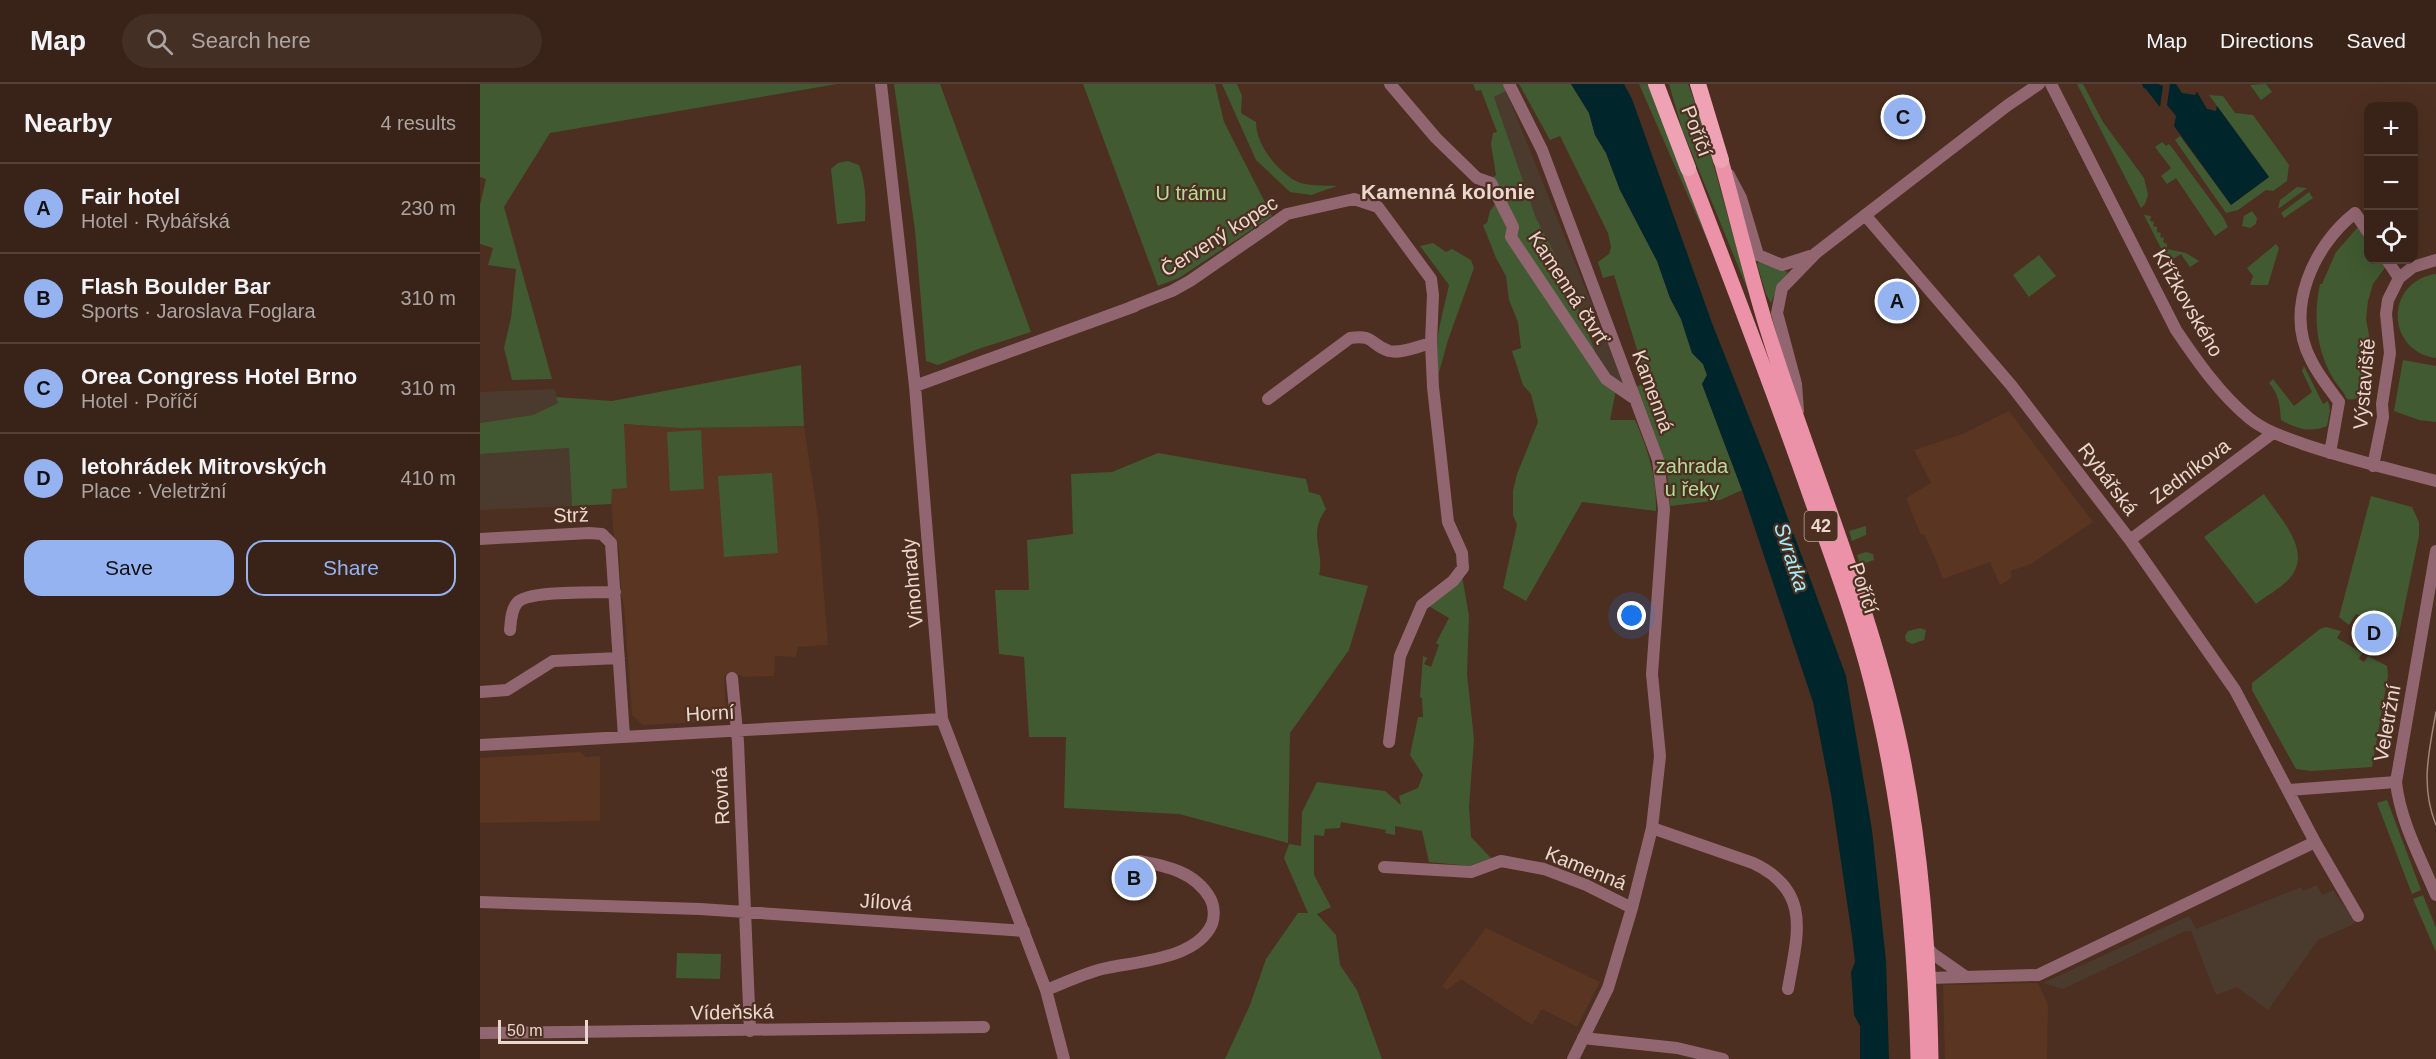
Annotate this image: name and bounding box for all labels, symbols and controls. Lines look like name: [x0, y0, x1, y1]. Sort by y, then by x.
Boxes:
search box: [122, 14, 542, 68]
text: Map: [30, 25, 86, 56]
icon: search: [143, 25, 176, 58]
text: Search here: [191, 28, 311, 53]
text: Map: [2146, 29, 2187, 52]
text: Directions: [2220, 29, 2313, 52]
text: Saved: [2346, 29, 2406, 52]
pin: C: [1884, 94, 1922, 140]
map controls: [2364, 102, 2418, 264]
button: +: [2364, 102, 2418, 156]
street label: Poříčí: [1677, 103, 1717, 160]
text: Nearby: [24, 108, 112, 138]
text: 4 results: [380, 112, 456, 134]
button: −: [2364, 156, 2418, 210]
district label: Kamenná kolonie: [1361, 180, 1535, 203]
park label: U trámu: [1155, 182, 1227, 204]
text: Fair hotel: [81, 184, 180, 209]
street label: Červený kopec: [1157, 191, 1281, 281]
text: A: [36, 197, 51, 219]
text: 230 m: [400, 197, 456, 219]
text: Hotel · Rybářská: [81, 210, 230, 232]
button: locate: [2364, 210, 2418, 264]
street label: Kamenná čtvrť: [1524, 227, 1614, 349]
street label: Křížkovského: [2148, 246, 2228, 360]
text: Flash Boulder Bar: [81, 274, 270, 299]
pin: A: [1878, 278, 1916, 324]
text: B: [36, 287, 51, 309]
text: 310 m: [400, 287, 456, 309]
text: Sports · Jaroslava Foglara: [81, 300, 316, 322]
street label: Výstaviště: [2349, 338, 2379, 430]
street label: Kamenná: [1628, 347, 1678, 436]
text: Orea Congress Hotel Brno: [81, 364, 357, 389]
text: C: [36, 377, 51, 399]
text: 310 m: [400, 377, 456, 399]
text: Hotel · Poříčí: [81, 390, 198, 412]
street label: Zedníkova: [2146, 434, 2235, 508]
street label: Rybářská: [2074, 439, 2143, 520]
text: letohrádek Mitrovských: [81, 454, 327, 479]
park label: zahrada u řeky: [1656, 455, 1729, 500]
text: D: [36, 467, 51, 489]
text: 410 m: [400, 467, 456, 489]
text: Place · Veletržní: [81, 480, 227, 502]
street label: Strž: [553, 503, 589, 527]
road number: 42: [1804, 511, 1838, 541]
water label: Svratka: [1770, 520, 1814, 594]
street label: Vinohrady: [897, 537, 927, 629]
button: Save: [24, 540, 234, 596]
button: Share: [246, 540, 456, 596]
street label: Poříčí: [1845, 560, 1883, 617]
your location: [1617, 601, 1646, 630]
pin: D: [2354, 610, 2394, 656]
street label: Veletržní: [2369, 682, 2405, 763]
street label: Horní: [685, 701, 735, 725]
street label: Rovná: [708, 766, 733, 825]
street label: Kamenná: [1542, 842, 1631, 895]
pin: B: [1114, 856, 1154, 900]
street label: Jílová: [859, 889, 914, 915]
street label: Vídeňská: [690, 1000, 775, 1024]
scale bar: [498, 1017, 588, 1044]
text: 50 m: [507, 1022, 543, 1039]

